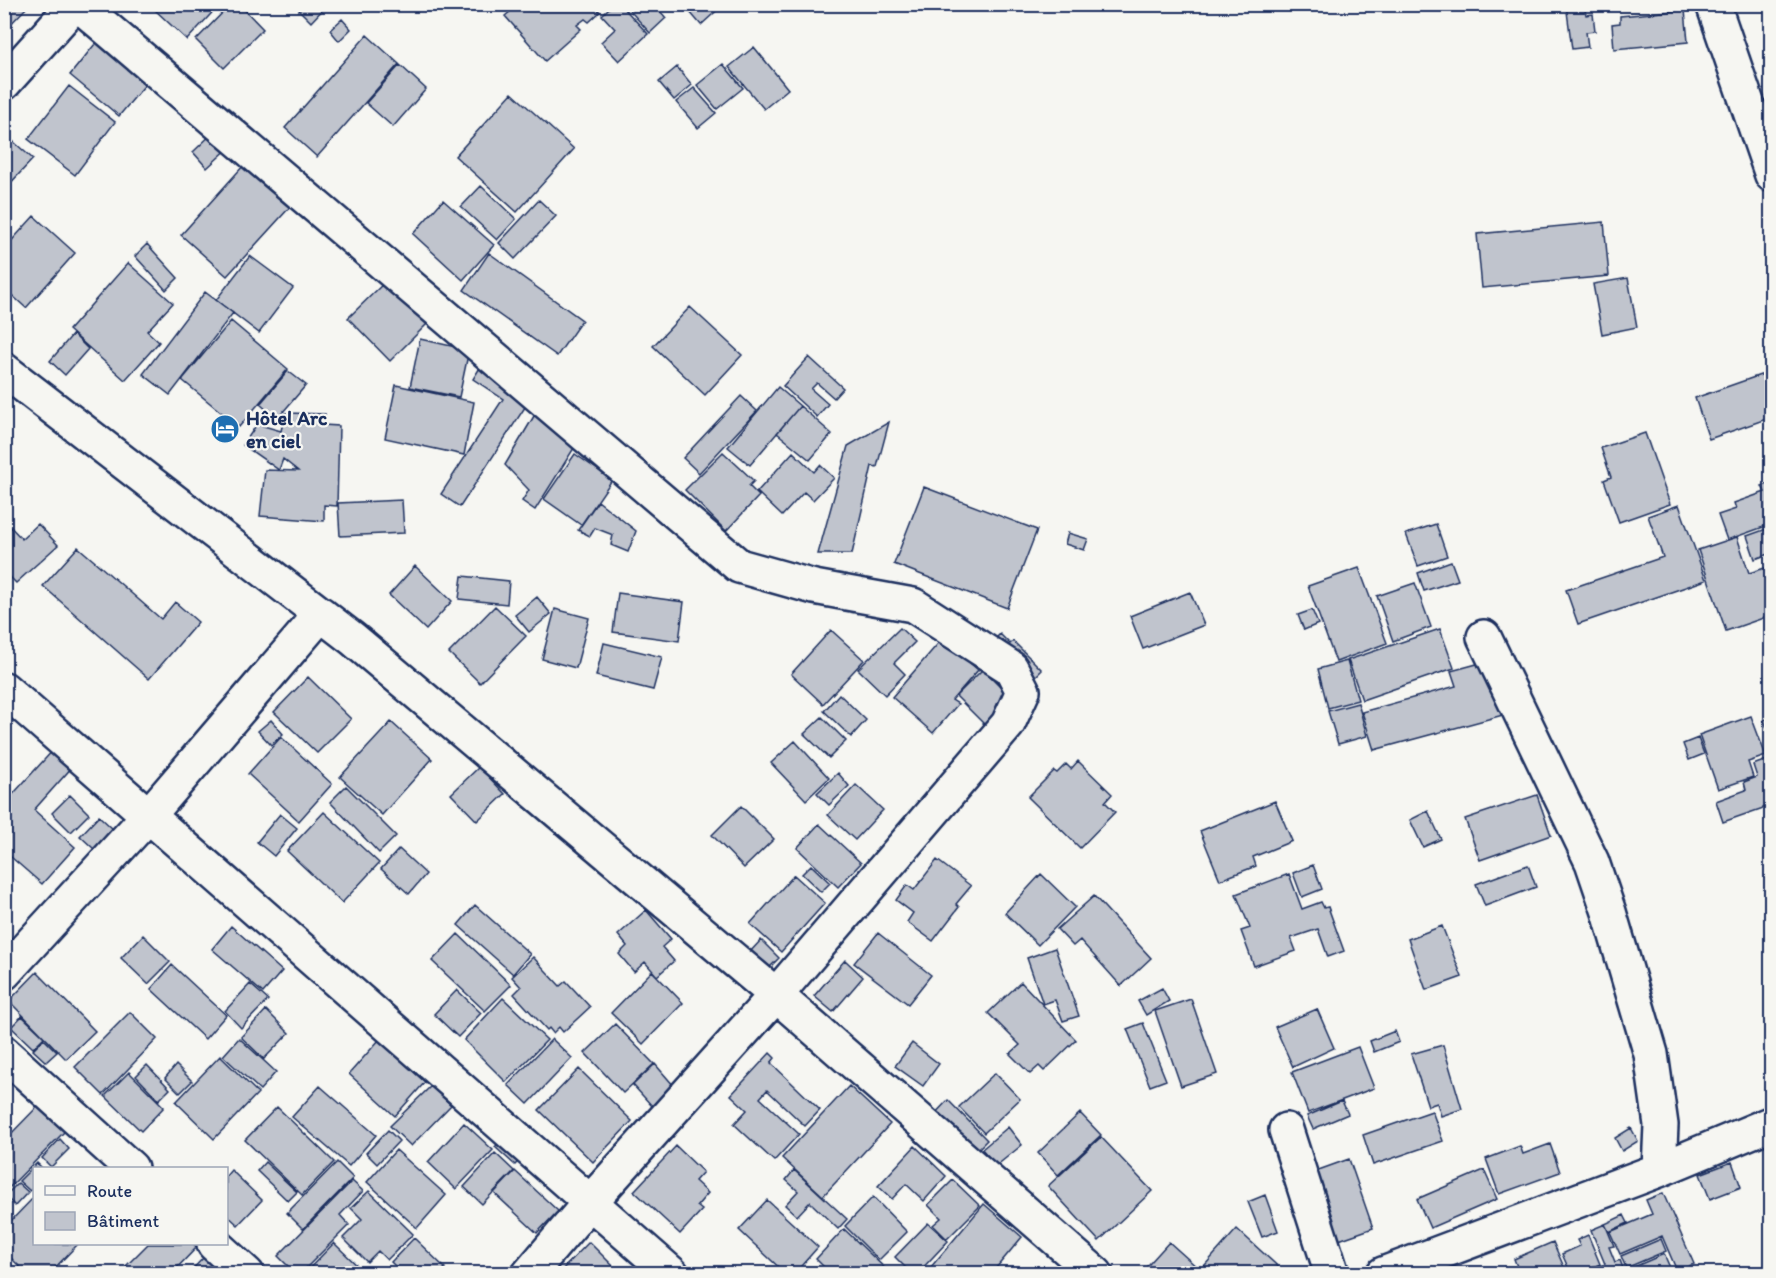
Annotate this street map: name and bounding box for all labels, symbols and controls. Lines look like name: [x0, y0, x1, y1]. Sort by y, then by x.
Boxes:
place label: Hôtel Arc en ciel: [246, 406, 328, 453]
hotel icon: Hôtel Arc en ciel: [209, 413, 241, 445]
legend: [33, 1167, 228, 1245]
text: Route: [87, 1180, 132, 1202]
text: Bâtiment: [87, 1210, 160, 1232]

